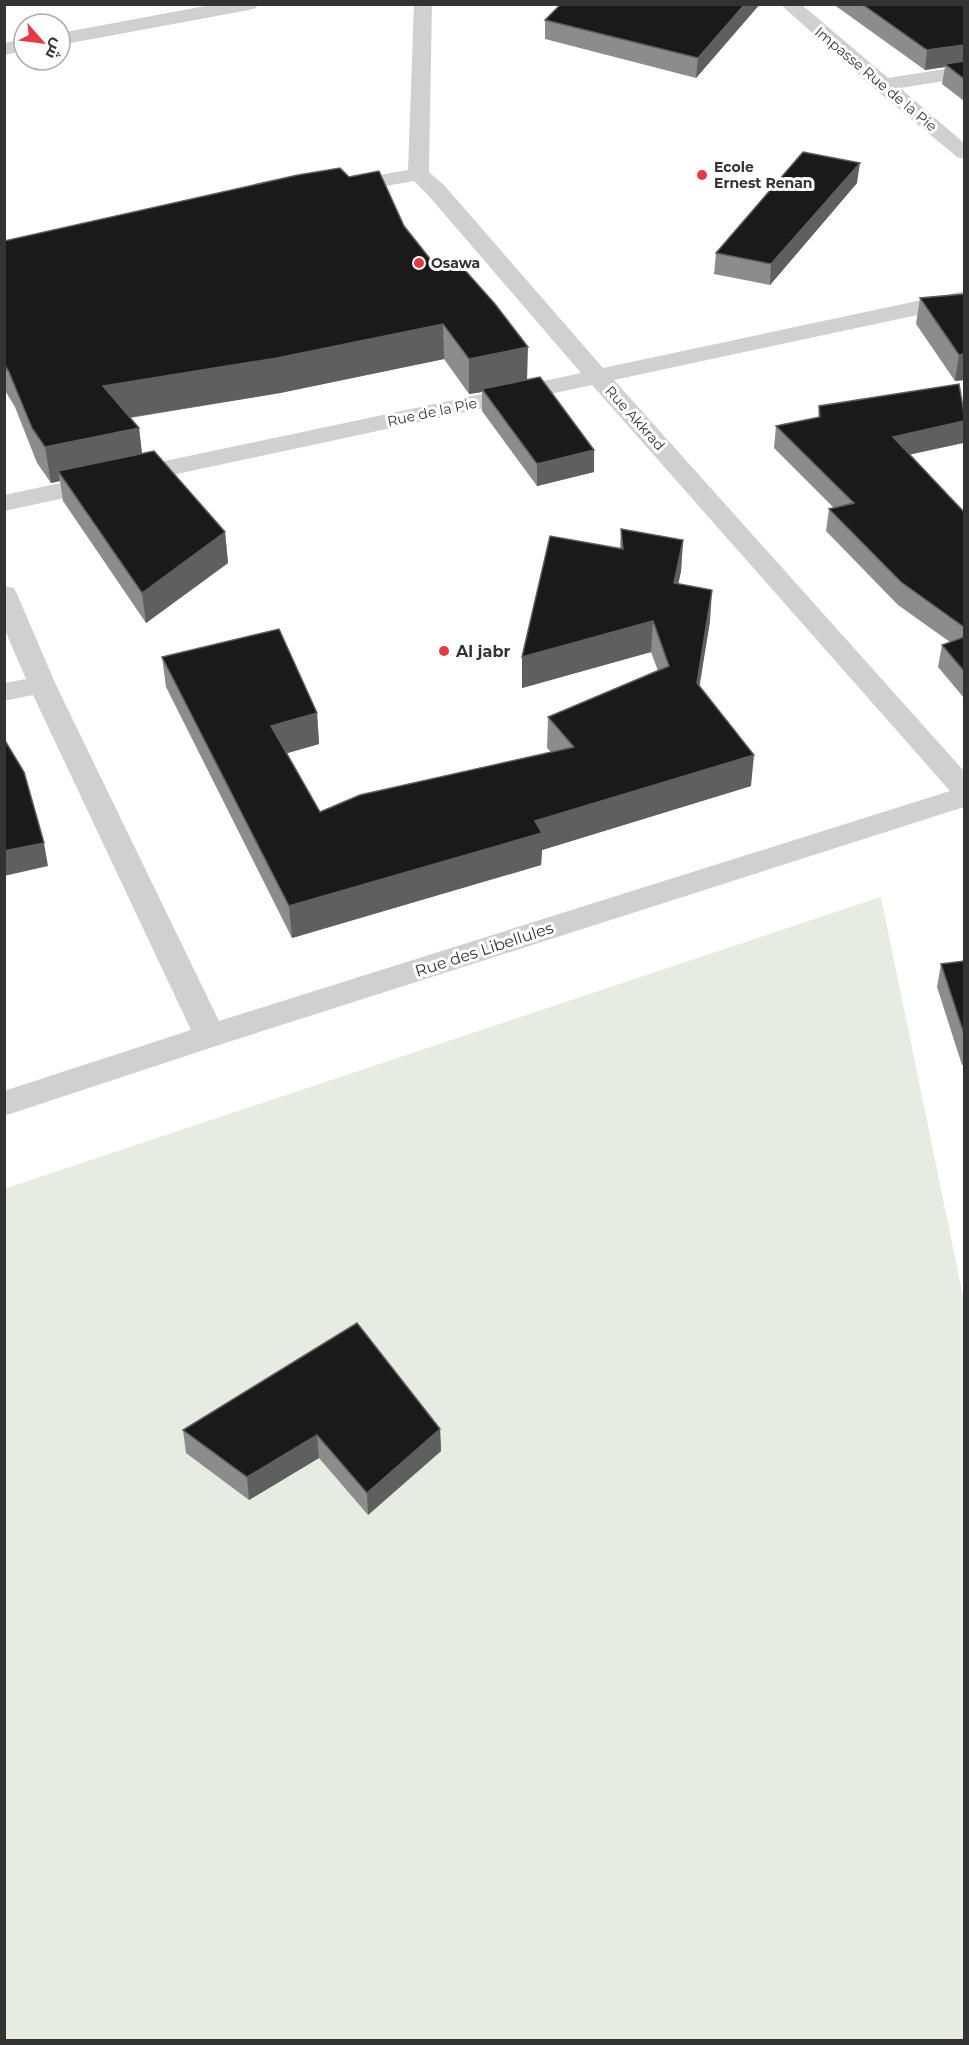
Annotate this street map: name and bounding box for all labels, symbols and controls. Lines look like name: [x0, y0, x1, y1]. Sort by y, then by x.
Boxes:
north arrow: [12, 12, 72, 72]
street label: Impasse Rue de la Pie: [811, 23, 941, 135]
text: ش: [42, 35, 68, 62]
place label: Ecole Ernest Renan: [714, 158, 813, 192]
marker: Ecole Ernest Renan: [695, 168, 709, 182]
place label: Osawa: [431, 254, 480, 272]
marker: Osawa: [412, 256, 426, 270]
street label: Rue Akkrad: [601, 382, 669, 454]
street label: Rue de la Pie: [386, 394, 478, 430]
place label: Al jabr: [455, 642, 510, 661]
marker: Al jabr: [437, 644, 451, 658]
street label: Rue des Libellules: [413, 918, 556, 981]

